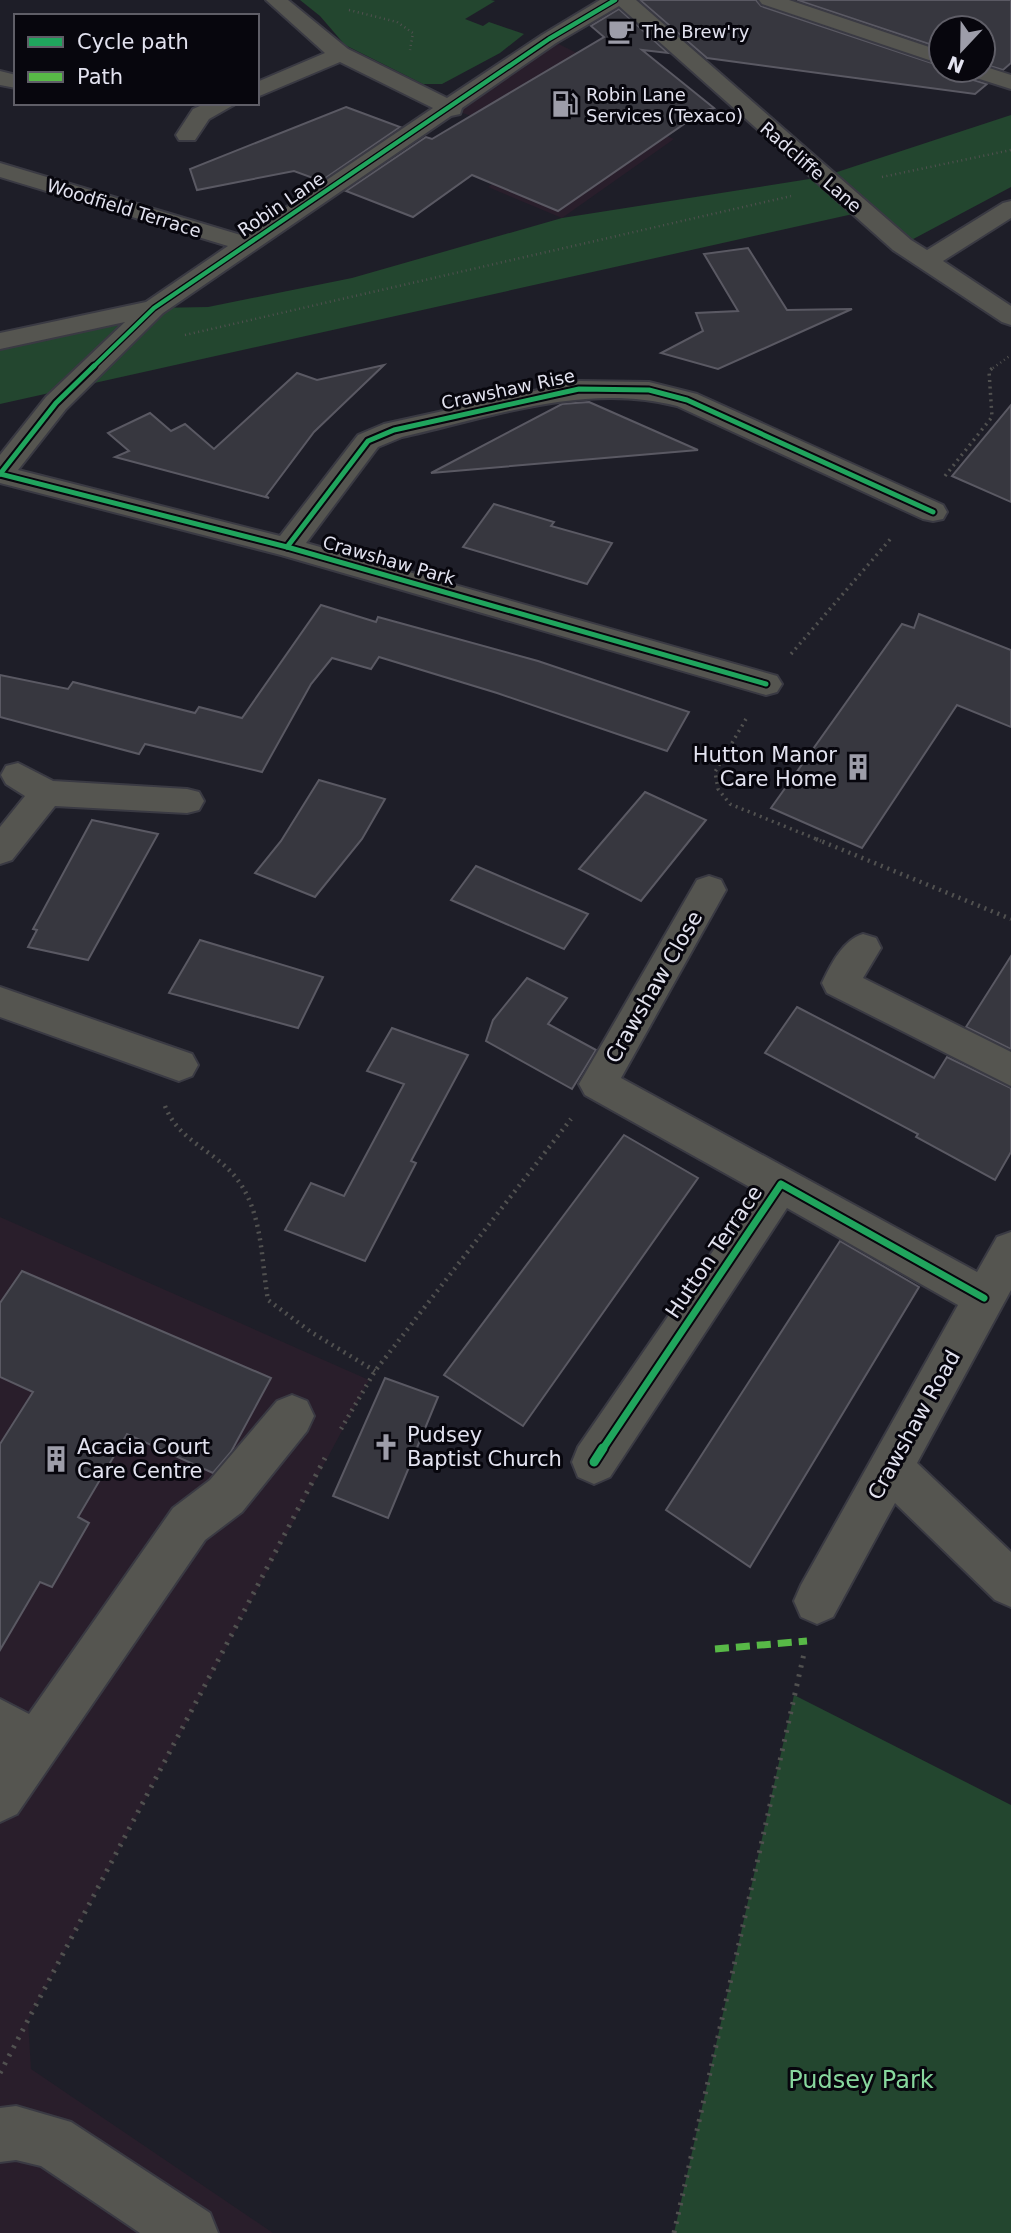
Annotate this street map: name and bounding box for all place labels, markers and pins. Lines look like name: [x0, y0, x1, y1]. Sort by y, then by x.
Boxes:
cafe icon: The Brew'ry: [606, 16, 636, 46]
place label: The Brew'ry: [641, 21, 750, 42]
place label: Robin Lane Services (Texaco): [586, 84, 743, 126]
fuel station icon: Robin Lane Services (Texaco): [550, 89, 580, 119]
place label: Hutton Manor Care Home: [693, 743, 837, 791]
building icon: Hutton Manor Care Home: [843, 752, 873, 782]
place label: Pudsey Baptist Church: [407, 1423, 562, 1471]
church icon: Pudsey Baptist Church: [371, 1432, 401, 1462]
place label: Acacia Court Care Centre: [77, 1435, 210, 1483]
building icon: Acacia Court Care Centre: [41, 1444, 71, 1474]

